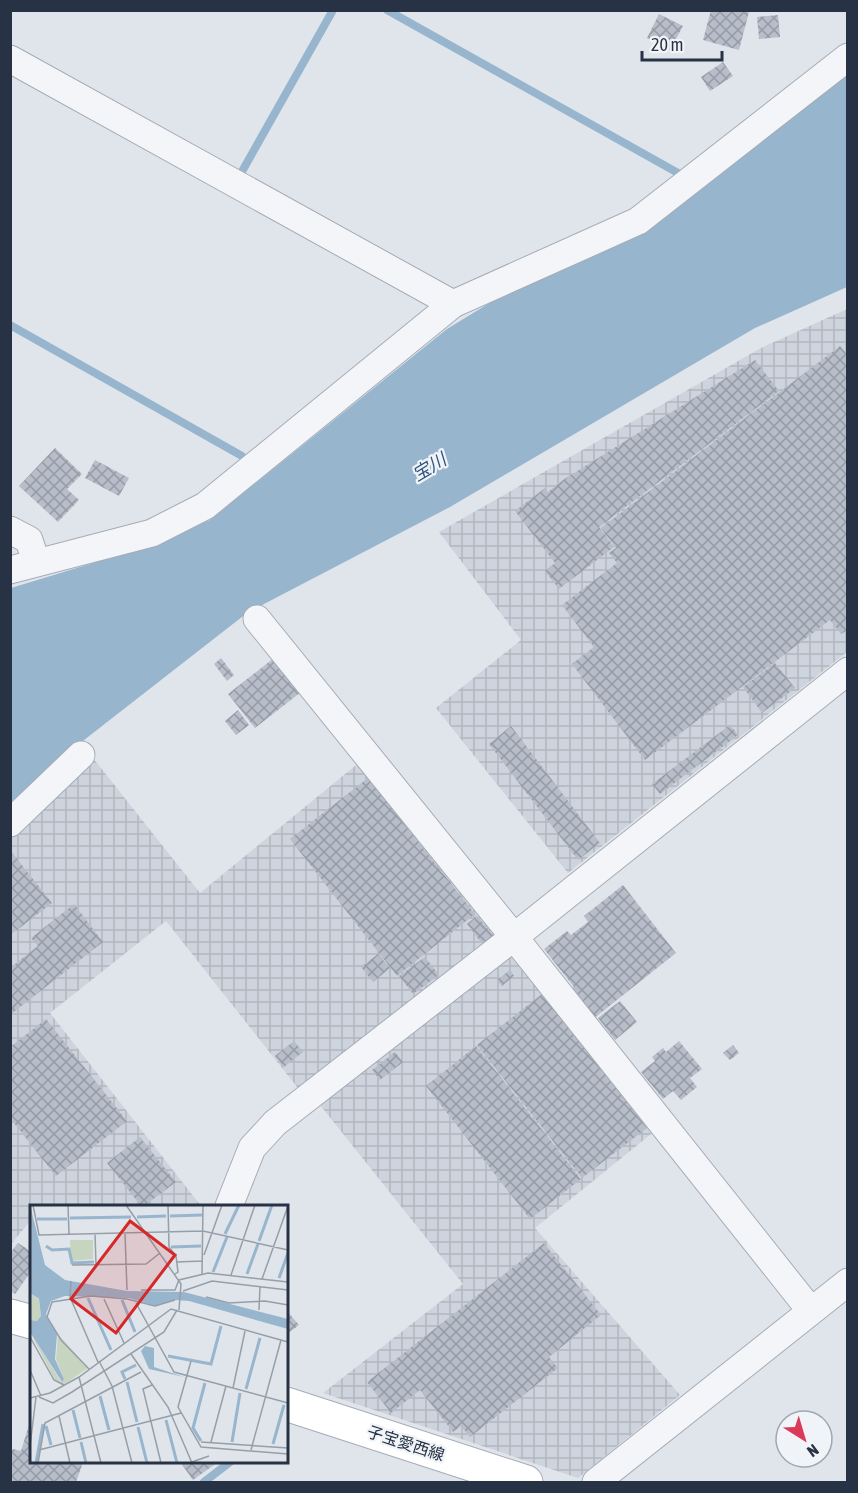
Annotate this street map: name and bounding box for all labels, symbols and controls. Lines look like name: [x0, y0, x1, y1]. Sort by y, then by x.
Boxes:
scale bar: [642, 24, 722, 62]
text: 20 m: [651, 34, 683, 55]
water label: 宝川: [408, 448, 452, 485]
inset map: [30, 1205, 288, 1463]
north arrow: [774, 1409, 834, 1469]
street label: 子宝愛西線: [365, 1422, 447, 1464]
text: N: [804, 1441, 822, 1461]

